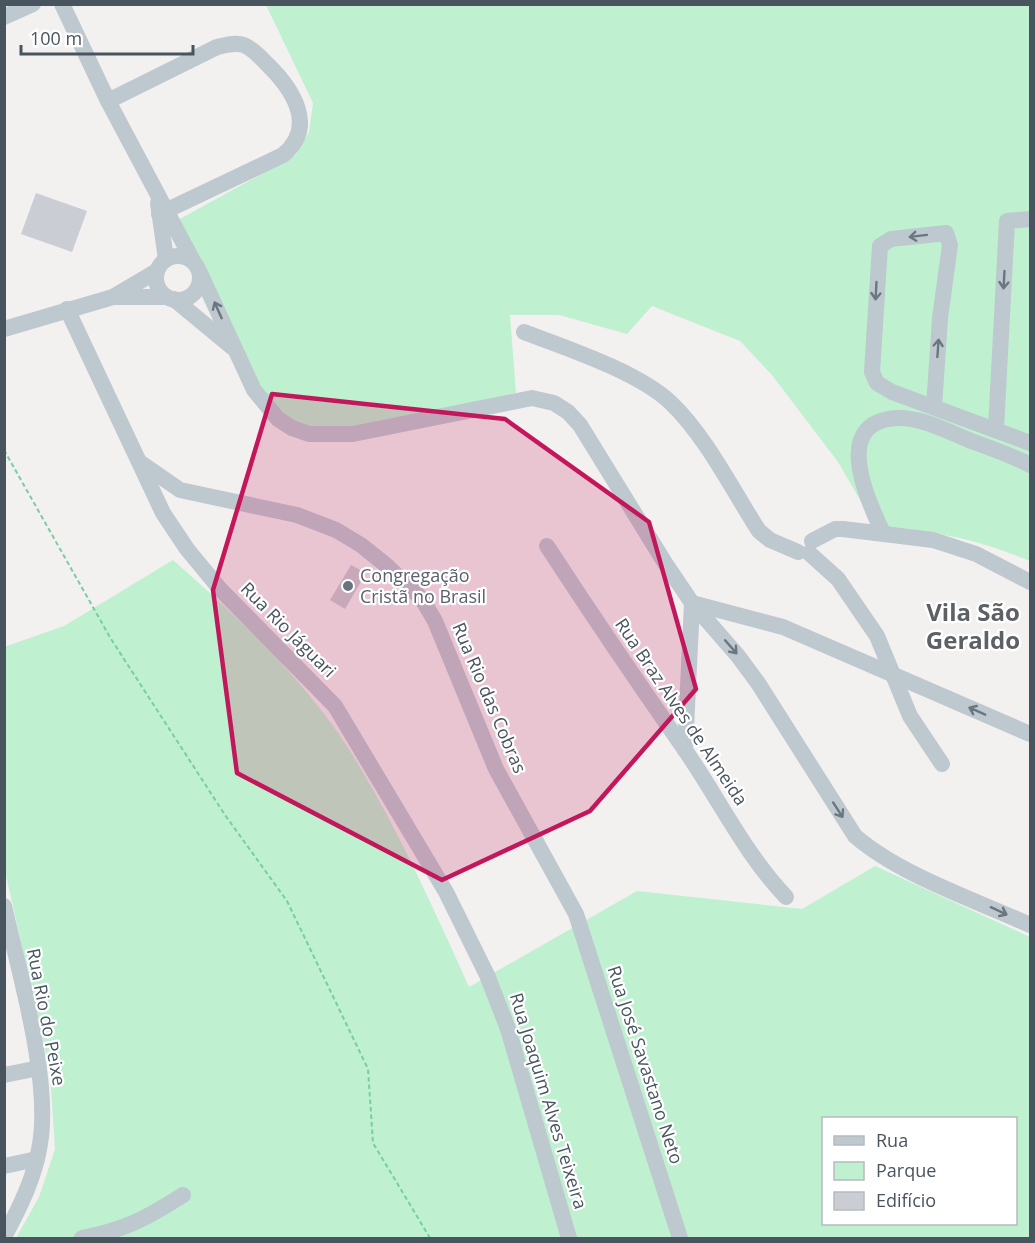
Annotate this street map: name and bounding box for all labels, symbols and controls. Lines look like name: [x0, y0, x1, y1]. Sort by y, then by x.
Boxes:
scale bar: [21, 18, 194, 56]
text: 100 m: [30, 26, 82, 50]
one-way arrow: [909, 231, 929, 242]
one-way arrow: [998, 269, 1009, 289]
one-way arrow: [871, 281, 882, 301]
one-way arrow: [211, 301, 223, 319]
one-way arrow: [932, 339, 943, 359]
place label: Congregação Cristã no Brasil: [360, 563, 486, 608]
street label: Rua Rio Jáguari: [236, 576, 342, 682]
marker: Congregação Cristã no Brasil: [341, 579, 355, 593]
district label: Vila São Geraldo: [926, 595, 1020, 656]
street label: Rua Braz Alves de Almeida: [610, 613, 754, 810]
street label: Rua Rio das Cobras: [447, 619, 532, 777]
one-way arrow: [724, 639, 737, 655]
one-way arrow: [968, 704, 986, 715]
one-way arrow: [832, 801, 844, 818]
one-way arrow: [990, 906, 1008, 918]
street label: Rua Rio do Peixe: [22, 946, 72, 1088]
street label: Rua José Savastano Neto: [603, 962, 689, 1167]
street label: Rua Joaquim Alves Teixeira: [505, 990, 593, 1212]
legend: [822, 1117, 1017, 1225]
text: Rua: [876, 1128, 908, 1152]
text: Parque: [876, 1158, 936, 1182]
text: Edifício: [876, 1188, 936, 1212]

